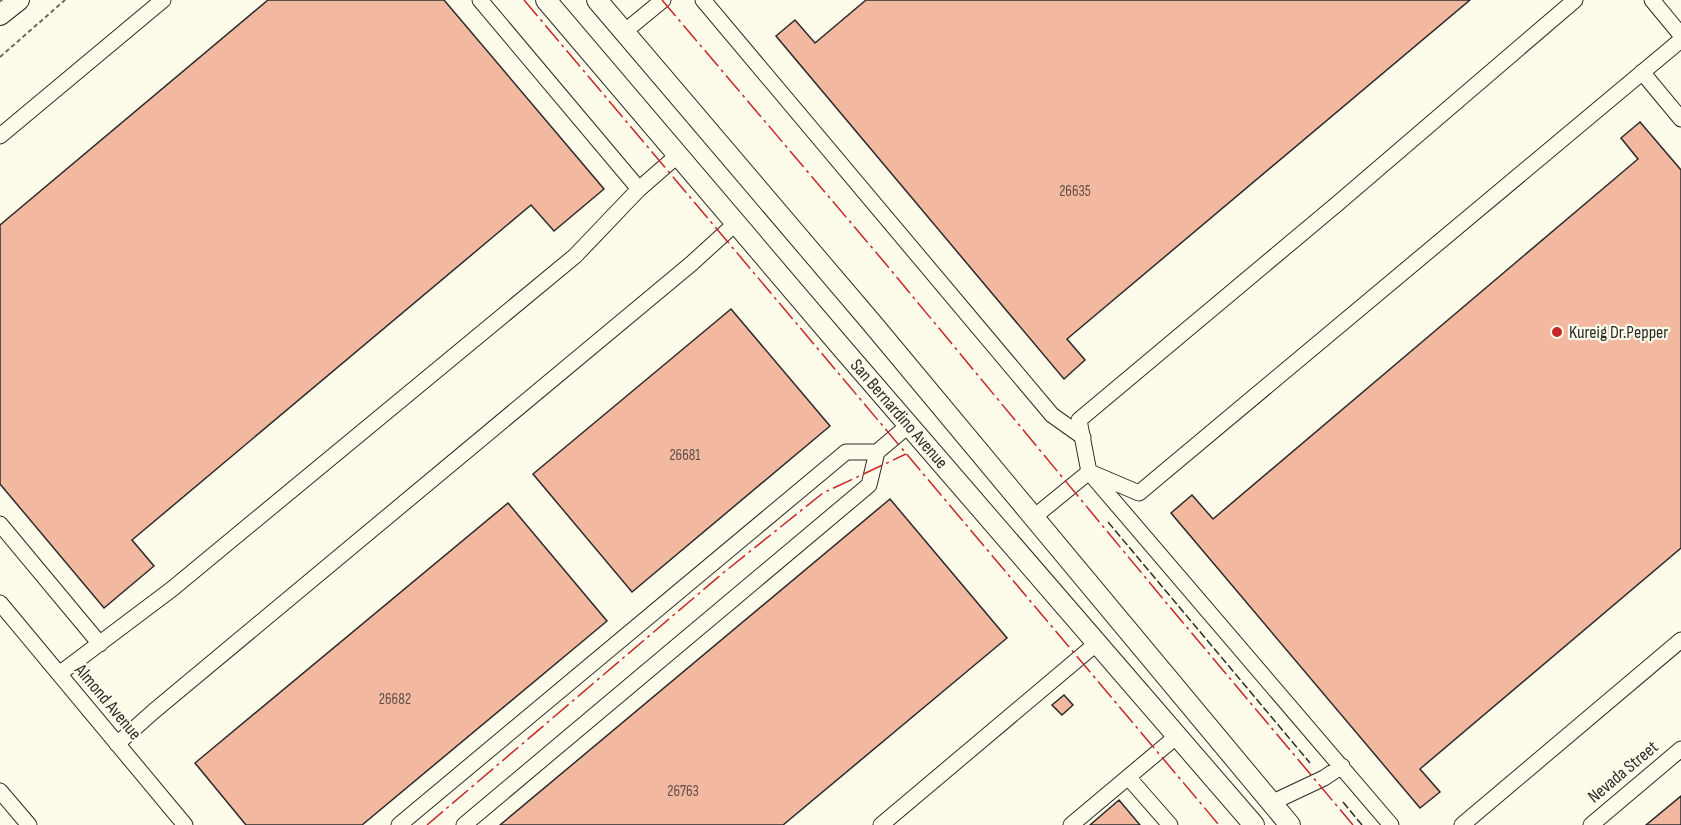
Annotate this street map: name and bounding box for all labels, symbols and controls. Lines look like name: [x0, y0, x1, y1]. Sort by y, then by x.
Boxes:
house number: 26635: [1059, 182, 1091, 201]
place label: Kureig Dr.Pepper: [1569, 322, 1669, 343]
marker: Kureig Dr.Pepper: [1550, 325, 1564, 339]
street label: San Bernardino Avenue: [846, 355, 952, 473]
house number: 26681: [669, 446, 701, 465]
street label: Almond Avenue: [70, 659, 146, 744]
house number: 26682: [379, 690, 411, 709]
street label: Nevada Street: [1584, 736, 1663, 807]
house number: 26763: [667, 782, 699, 801]

